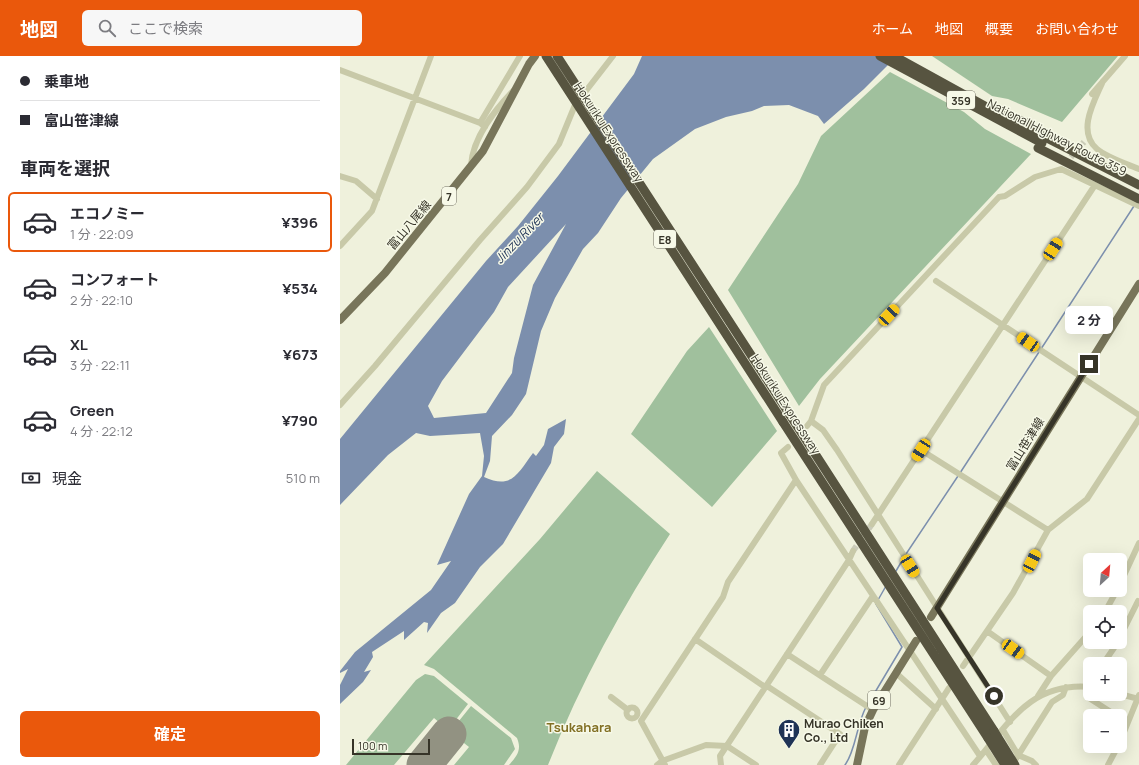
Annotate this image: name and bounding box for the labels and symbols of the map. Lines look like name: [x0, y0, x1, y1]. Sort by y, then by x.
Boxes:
street label: Hokuriku Expressway: [570, 79, 648, 186]
road number: 359: [947, 91, 975, 109]
street label: National Highway Route 359: [984, 94, 1130, 180]
road number: 7: [442, 187, 456, 205]
street label: 富山八尾線: [383, 197, 435, 253]
water label: Jinzu River: [490, 207, 549, 267]
road number: E8: [654, 230, 676, 248]
car: [1041, 236, 1065, 262]
car: [876, 302, 902, 328]
callout: 2 分: [1065, 306, 1113, 334]
car: [1015, 330, 1041, 354]
street label: Hokuriku Expressway: [747, 351, 825, 458]
route end: [1080, 355, 1098, 373]
street label: 富山笹津線: [1002, 414, 1048, 474]
car: [909, 437, 933, 463]
car: [1021, 548, 1043, 574]
car: [899, 553, 921, 579]
north arrow: [1083, 553, 1127, 597]
car: [1000, 637, 1026, 661]
route start: [985, 687, 1003, 705]
road number: 69: [868, 691, 890, 709]
place label: Murao Chiken Co., Ltd: [804, 715, 884, 746]
building icon: Murao Chiken Co., Ltd: [776, 717, 802, 750]
district label: Tsukahara: [547, 718, 611, 736]
scale bar: [352, 737, 430, 756]

